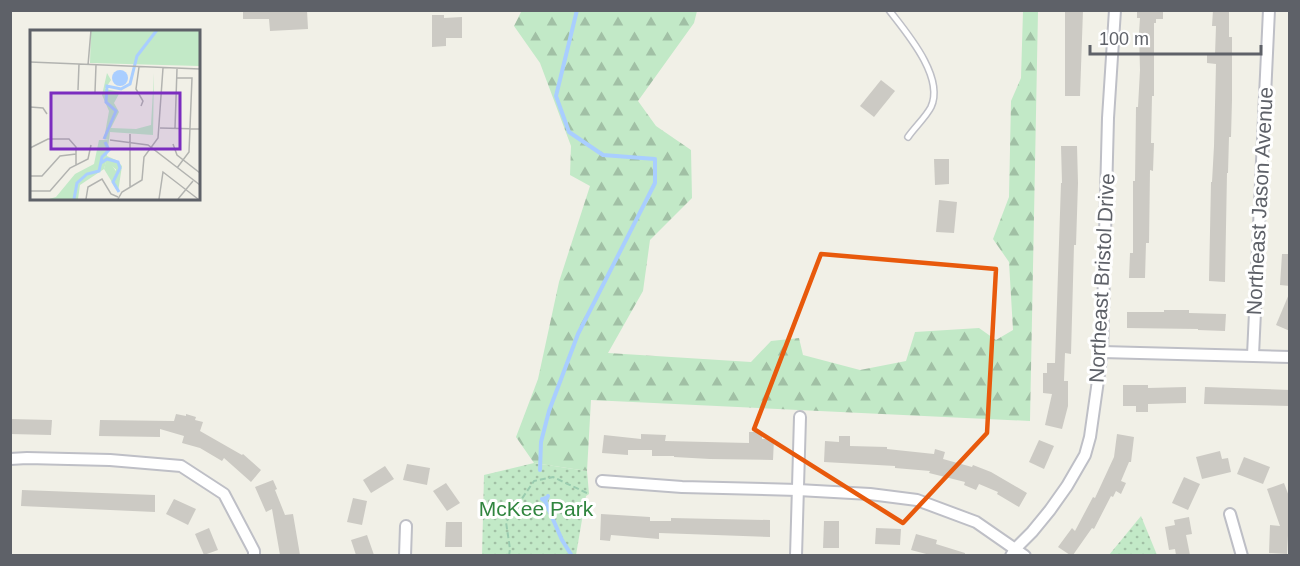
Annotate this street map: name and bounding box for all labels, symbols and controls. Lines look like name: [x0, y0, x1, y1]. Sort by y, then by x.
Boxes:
scale bar: [1090, 18, 1261, 56]
text: 100 m: [1099, 29, 1149, 49]
inset map: [30, 30, 200, 200]
street label: Northeast Jason Avenue: [1242, 86, 1277, 316]
street label: Northeast Bristol Drive: [1085, 172, 1118, 383]
park label: McKee Park: [479, 497, 594, 520]

